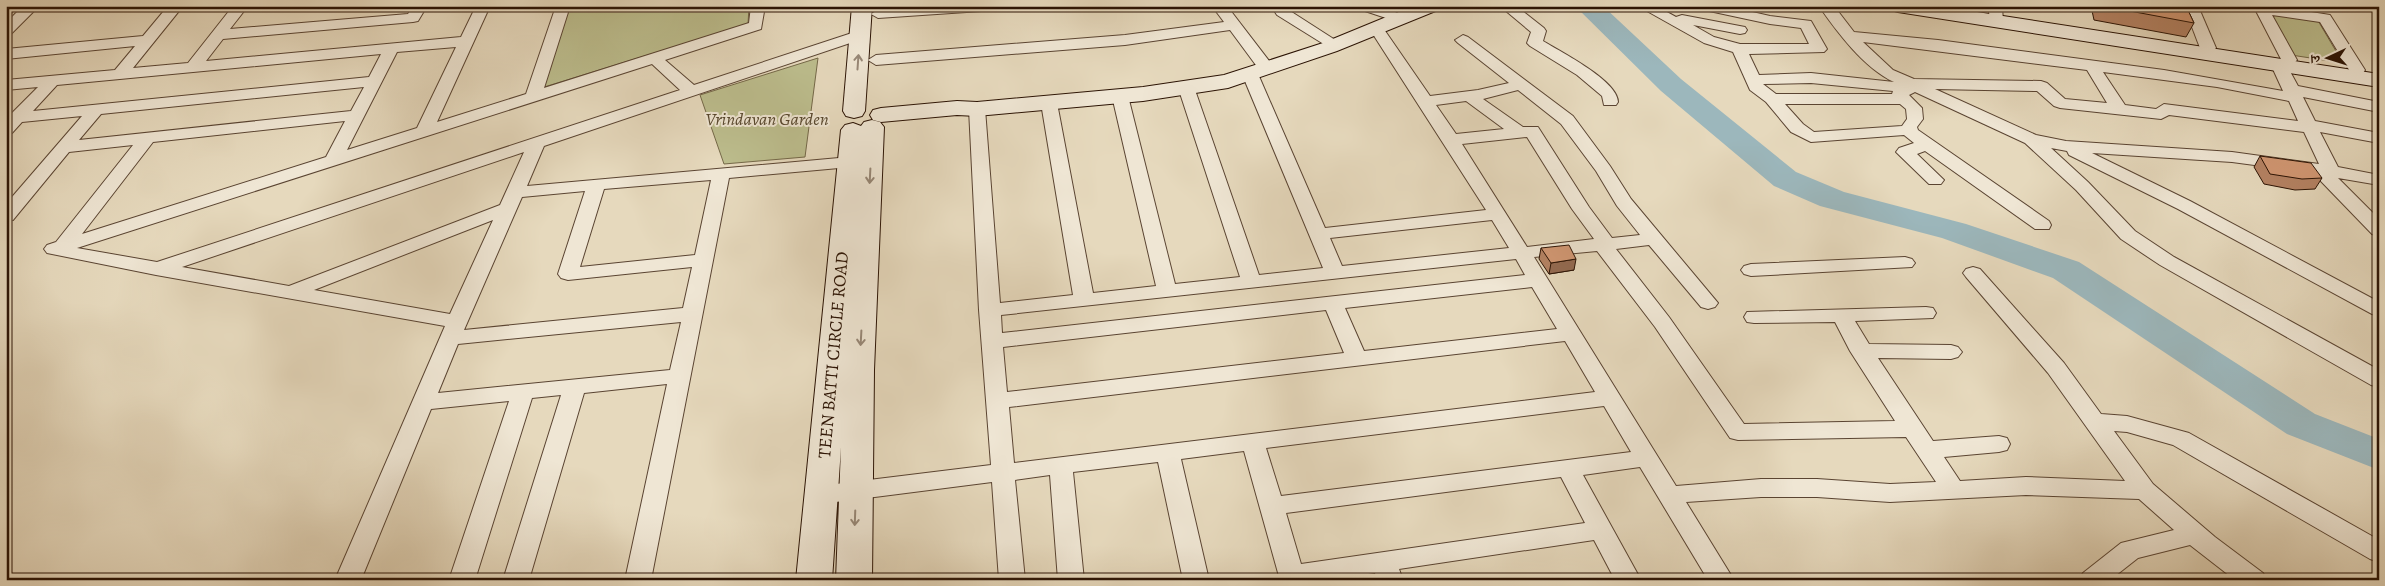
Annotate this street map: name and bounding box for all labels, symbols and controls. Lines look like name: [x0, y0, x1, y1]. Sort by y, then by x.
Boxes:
north arrow: [2302, 32, 2352, 82]
one-way arrow: [853, 54, 862, 70]
text: उ: [2306, 54, 2325, 64]
park label: Vrindavan Garden: [705, 107, 829, 131]
one-way arrow: [865, 167, 874, 183]
street label: TEEN BATTI CIRCLE ROAD: [812, 251, 854, 459]
one-way arrow: [857, 330, 866, 346]
one-way arrow: [851, 510, 860, 526]

